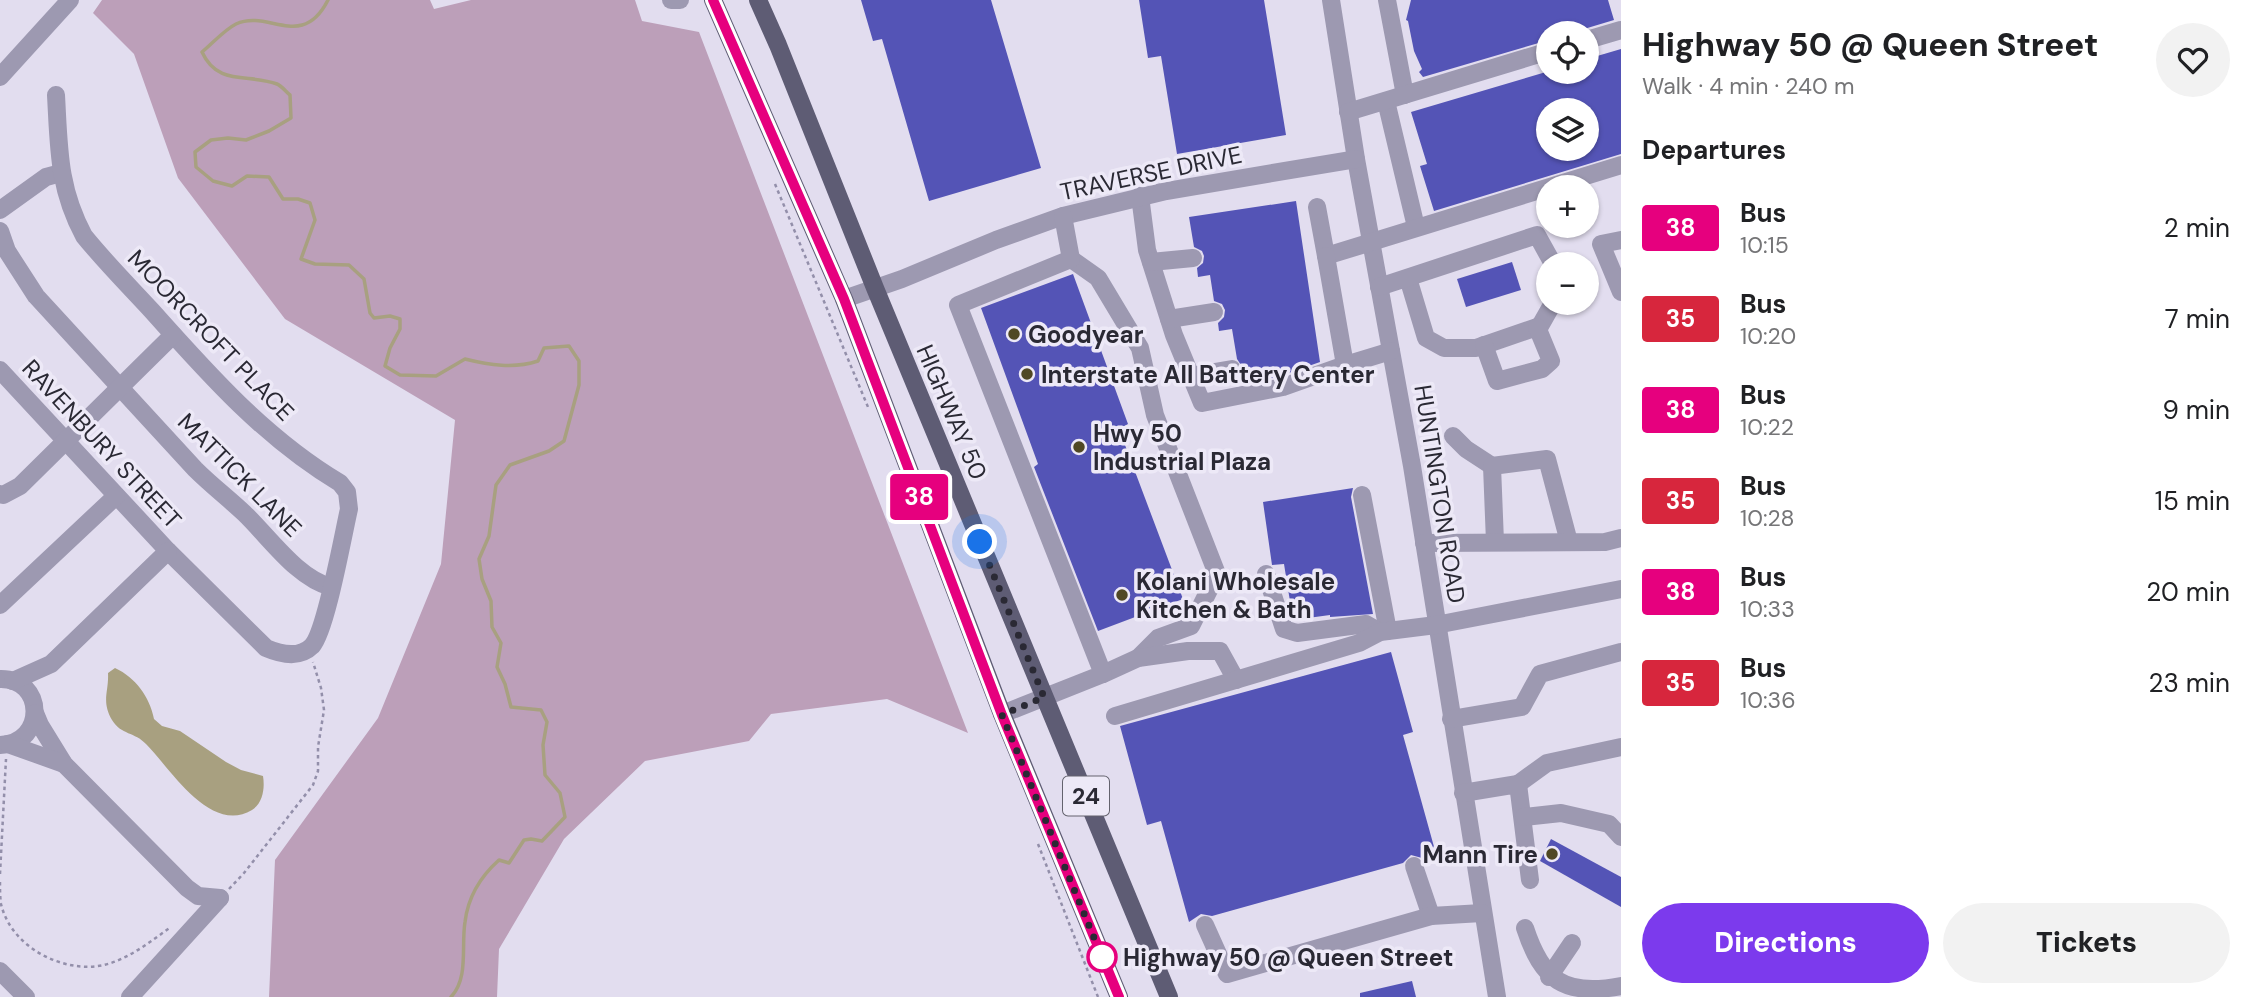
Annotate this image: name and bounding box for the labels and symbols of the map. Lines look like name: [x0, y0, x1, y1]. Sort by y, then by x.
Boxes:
street label: TRAVERSE DRIVE: [1057, 139, 1245, 207]
street label: MOORCROFT PLACE: [121, 243, 301, 427]
place label: Goodyear: [1028, 319, 1144, 350]
marker: Goodyear: [1006, 326, 1022, 342]
street label: HIGHWAY 50: [910, 340, 994, 484]
street label: RAVENBURY STREET: [16, 353, 188, 535]
place label: Interstate All Battery Center: [1041, 359, 1375, 390]
marker: Interstate All Battery Center: [1019, 366, 1035, 382]
street label: HUNTINGTON ROAD: [1407, 383, 1473, 605]
street label: MATTICK LANE: [171, 406, 309, 544]
place label: Hwy 50 Industrial Plaza: [1093, 418, 1271, 477]
marker: Hwy 50 Industrial Plaza: [1071, 439, 1087, 455]
line badge: 38: [888, 474, 950, 520]
your location: [962, 524, 997, 559]
place label: Kolani Wholesale Kitchen & Bath: [1136, 566, 1335, 625]
marker: Kolani Wholesale Kitchen & Bath: [1114, 587, 1130, 603]
road number: 24: [1063, 776, 1109, 816]
place label: Mann Tire: [1422, 839, 1538, 870]
marker: Mann Tire: [1544, 846, 1560, 862]
marker: Highway 50 @ Queen Street: [1087, 942, 1117, 972]
place label: Highway 50 @ Queen Street: [1123, 942, 1453, 973]

